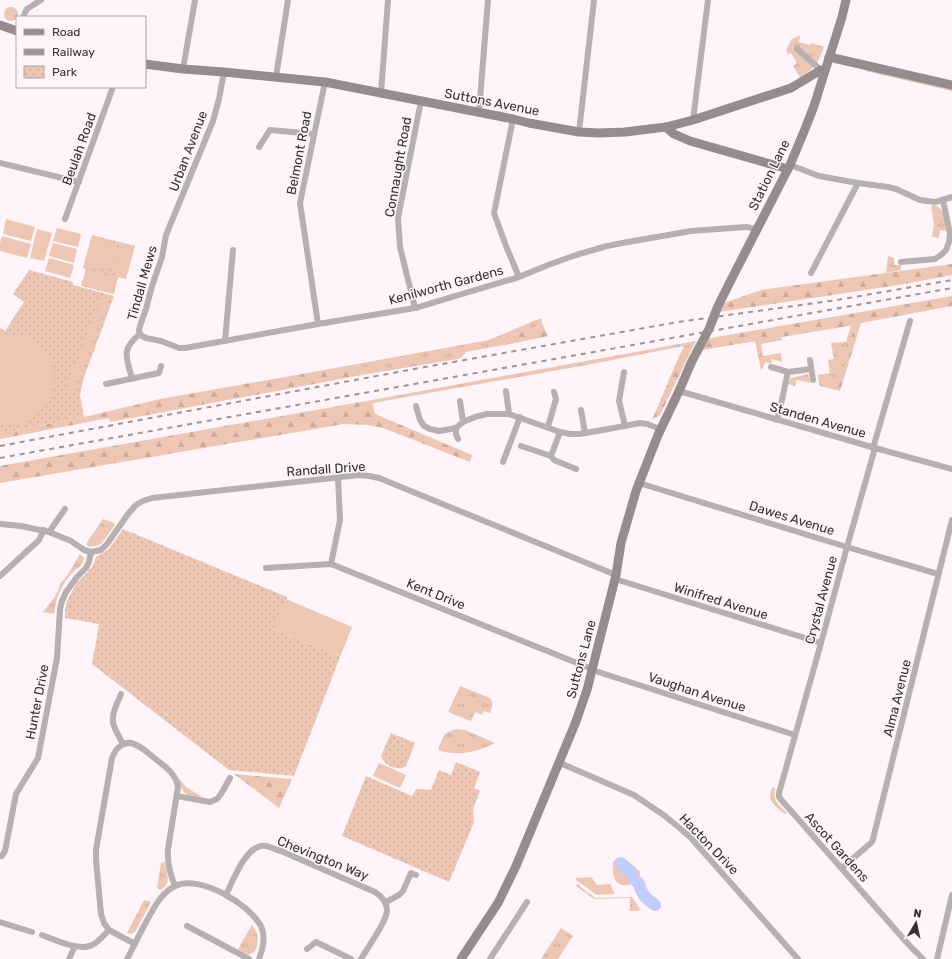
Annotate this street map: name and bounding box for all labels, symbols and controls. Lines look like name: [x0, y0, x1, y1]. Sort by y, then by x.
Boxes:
legend: [16, 16, 146, 88]
text: Road: [52, 25, 80, 39]
text: Railway: [52, 45, 95, 59]
text: Park: [52, 65, 78, 79]
street label: Suttons Avenue: [443, 85, 541, 119]
street label: Urban Avenue: [166, 109, 210, 193]
street label: Belmont Road: [284, 110, 314, 196]
street label: Beulah Road: [59, 111, 99, 187]
street label: Connaught Road: [382, 116, 415, 218]
street label: Station Lane: [745, 137, 793, 213]
street label: Tindall Mews: [124, 243, 160, 322]
street label: Kenilworth Gardens: [387, 262, 505, 308]
street label: Standen Avenue: [768, 399, 868, 441]
street label: Randall Drive: [286, 459, 366, 479]
street label: Dawes Avenue: [747, 498, 837, 538]
street label: Crystal Avenue: [802, 554, 840, 646]
street label: Kent Drive: [404, 575, 468, 613]
street label: Winifred Avenue: [672, 580, 770, 622]
street label: Suttons Lane: [563, 618, 599, 700]
street label: Alma Avenue: [880, 658, 914, 738]
street label: Hunter Drive: [22, 663, 52, 741]
street label: Vaughan Avenue: [646, 669, 748, 716]
street label: Ascot Gardens: [802, 809, 872, 885]
street label: Hacton Drive: [676, 811, 742, 877]
street label: Chevington Way: [275, 833, 371, 884]
north arrow: [896, 903, 936, 943]
text: N: [913, 907, 922, 921]

